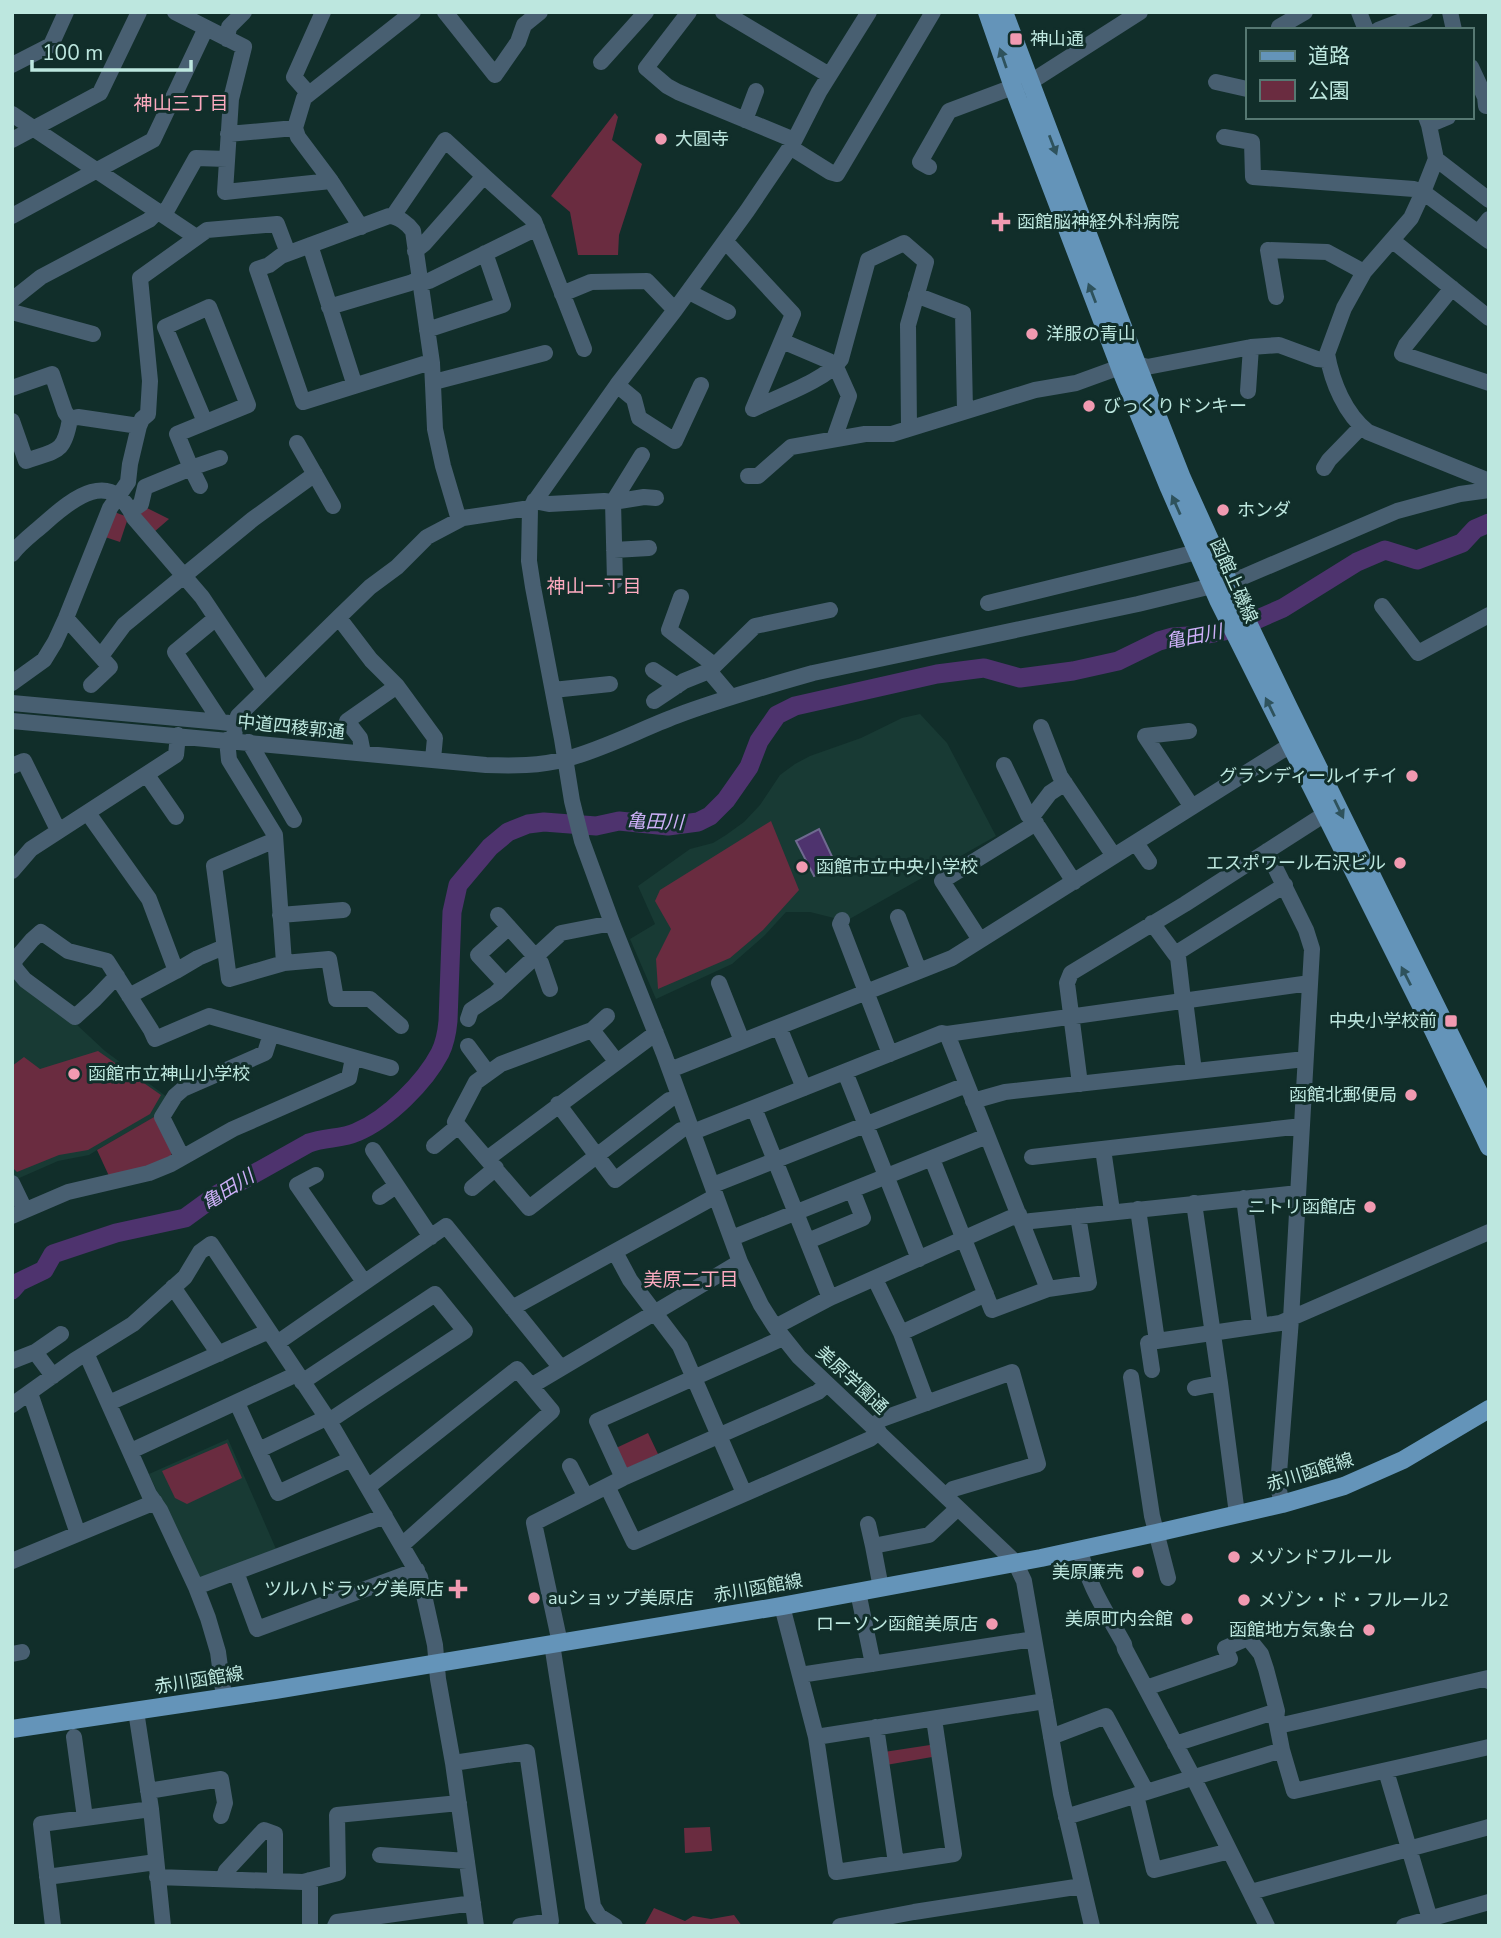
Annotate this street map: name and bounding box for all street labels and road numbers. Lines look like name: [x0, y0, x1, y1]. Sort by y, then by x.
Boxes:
street label: 函館上磯線: [1205, 535, 1263, 627]
street label: 中道四稜郭通: [236, 709, 346, 745]
street label: 美原学園通: [811, 1341, 893, 1419]
street label: 赤川函館線: [1263, 1447, 1357, 1497]
street label: 赤川函館線: [712, 1568, 804, 1608]
street label: 赤川函館線: [153, 1661, 245, 1699]

